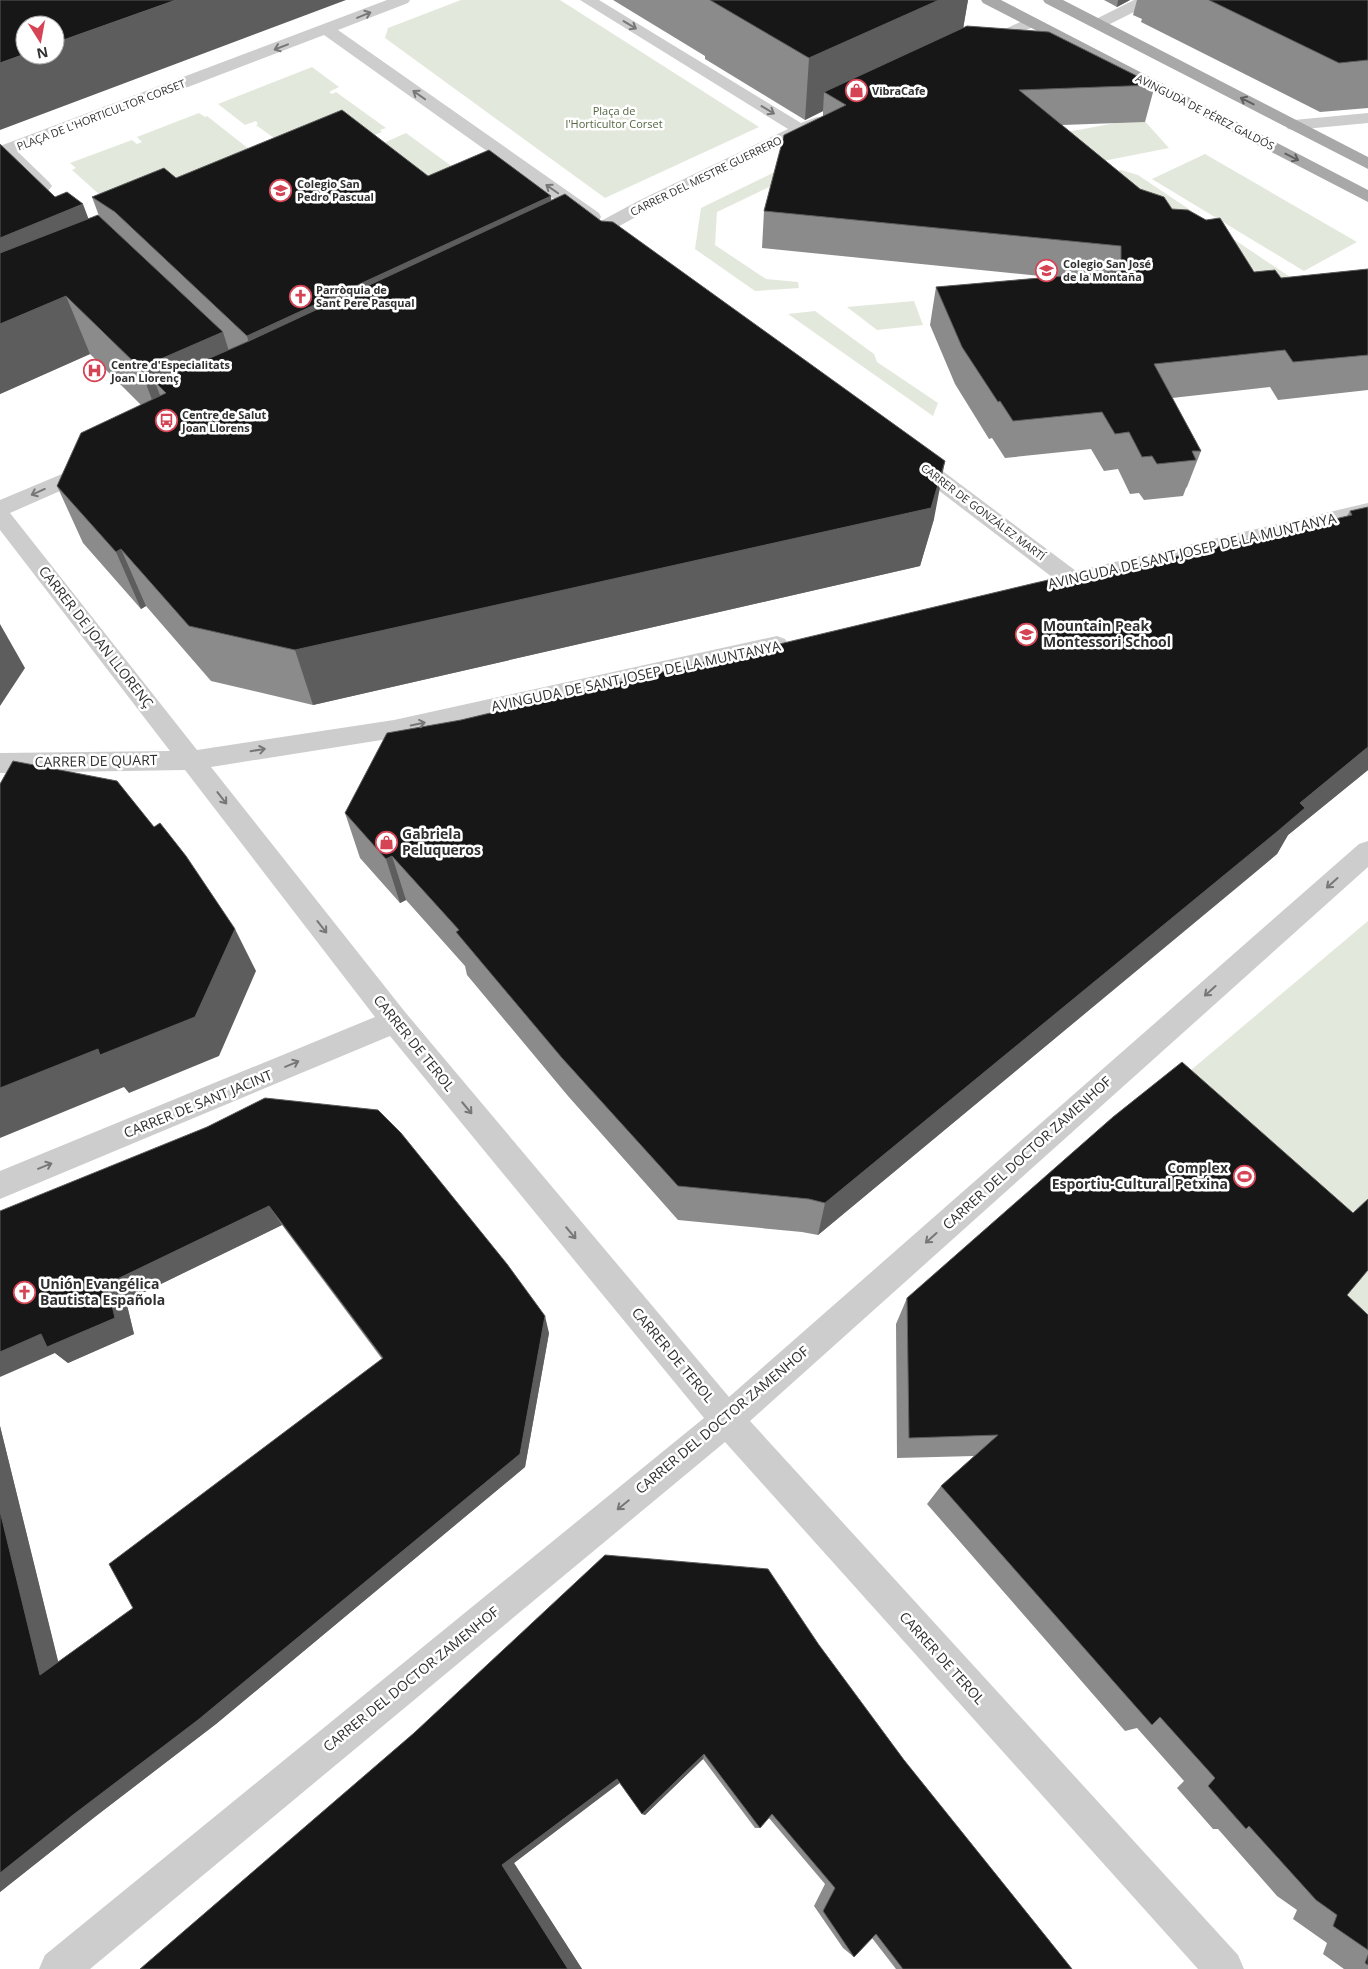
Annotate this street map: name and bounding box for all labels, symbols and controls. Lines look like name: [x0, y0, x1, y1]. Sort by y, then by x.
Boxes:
one-way arrow: [356, 10, 371, 19]
north arrow: [15, 15, 65, 65]
one-way arrow: [622, 21, 636, 31]
text: N: [35, 43, 50, 64]
one-way arrow: [274, 43, 289, 52]
street label: AVINGUDA DE PÉREZ GALDÓS: [1133, 70, 1277, 153]
street label: PLAÇA DE L'HORTICULTOR CORSET: [14, 75, 187, 154]
shop icon: VibraCafe: [844, 79, 868, 103]
place label: VibraCafe: [872, 83, 926, 98]
one-way arrow: [412, 90, 426, 100]
one-way arrow: [1240, 96, 1255, 106]
park label: Plaça de l'Horticultor Corset: [565, 103, 663, 131]
one-way arrow: [761, 106, 775, 116]
street label: CARRER DEL MESTRE GUERRERO: [627, 132, 784, 219]
one-way arrow: [1284, 153, 1299, 162]
place label: Colegio San Pedro Pascual: [297, 176, 374, 204]
school or university icon: Colegio San Pedro Pascual: [269, 178, 293, 202]
one-way arrow: [545, 184, 559, 194]
place label: Colegio San José de la Montaña: [1063, 256, 1152, 284]
school or university icon: Colegio San José de la Montaña: [1035, 258, 1059, 282]
place label: Parròquia de Sant Pere Pasqual: [316, 282, 415, 310]
church icon: Parròquia de Sant Pere Pasqual: [288, 284, 312, 308]
place label: Centre d'Especialitats Joan Llorenç: [110, 357, 230, 385]
hospital icon: Centre d'Especialitats Joan Llorenç: [83, 359, 107, 383]
place label: Centre de Salut Joan Llorens: [181, 407, 266, 435]
bus stop icon: Centre de Salut Joan Llorens: [154, 409, 178, 433]
street label: CARRER DE GONZÁLEZ MARTÍ: [918, 460, 1049, 564]
one-way arrow: [31, 488, 46, 497]
street label: AVINGUDA DE SANT JOSEP DE LA MUNTANYA: [1046, 508, 1338, 593]
street label: CARRER DE JOAN LLORENÇ: [35, 562, 158, 712]
place label: Mountain Peak Montessori School: [1043, 616, 1171, 651]
school or university icon: Mountain Peak Montessori School: [1015, 622, 1039, 646]
street label: AVINGUDA DE SANT JOSEP DE LA MUNTANYA: [489, 635, 782, 716]
one-way arrow: [410, 719, 426, 728]
one-way arrow: [250, 744, 266, 754]
street label: CARRER DE QUART: [34, 750, 158, 771]
one-way arrow: [217, 791, 228, 804]
place label: Gabriela Peluqueros: [402, 824, 481, 859]
shop icon: Gabriela Peluqueros: [374, 830, 398, 854]
one-way arrow: [1325, 877, 1338, 889]
one-way arrow: [317, 920, 327, 934]
one-way arrow: [1204, 985, 1217, 996]
street label: CARRER DE TEROL: [370, 990, 459, 1095]
one-way arrow: [285, 1059, 300, 1068]
street label: CARRER DE SANT JACINT: [121, 1065, 275, 1142]
street label: CARRER DEL DOCTOR ZAMENHOF: [938, 1072, 1115, 1234]
one-way arrow: [462, 1101, 473, 1114]
place label: Complex Esportiu-Cultural Petxina: [1052, 1158, 1229, 1193]
one-way arrow: [37, 1161, 52, 1171]
sports icon: Complex Esportiu-Cultural Petxina: [1232, 1164, 1256, 1188]
one-way arrow: [566, 1226, 577, 1239]
one-way arrow: [925, 1232, 938, 1244]
place label: Unión Evangélica Bautista Española: [40, 1274, 165, 1309]
church icon: Unión Evangélica Bautista Española: [12, 1280, 36, 1304]
street label: CARRER DE TEROL: [628, 1303, 719, 1406]
street label: CARRER DEL DOCTOR ZAMENHOF: [631, 1341, 812, 1498]
one-way arrow: [617, 1499, 630, 1510]
street label: CARRER DEL DOCTOR ZAMENHOF: [319, 1602, 502, 1755]
street label: CARRER DE TEROL: [896, 1607, 989, 1708]

